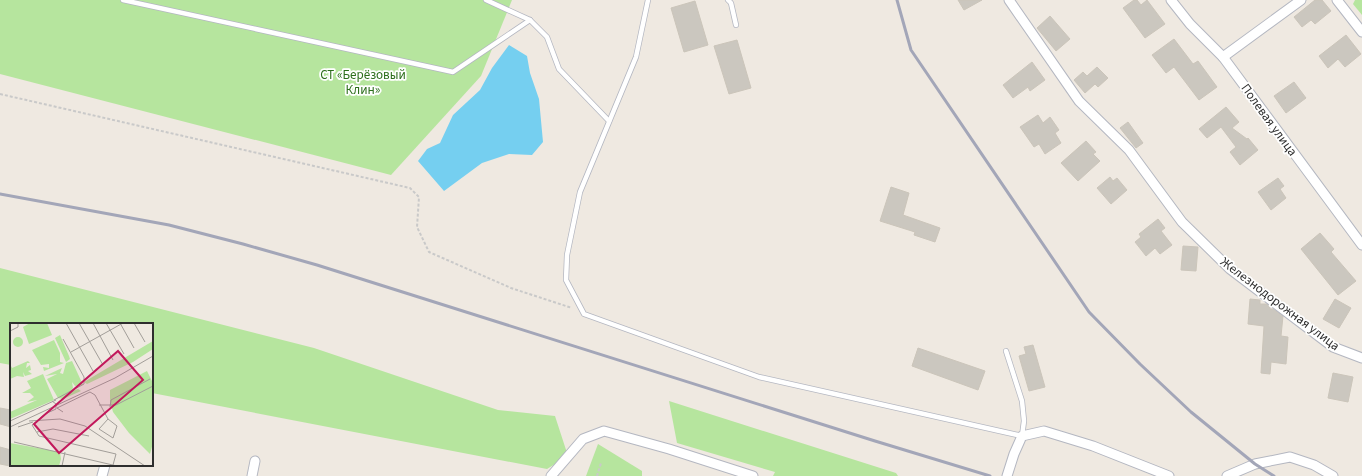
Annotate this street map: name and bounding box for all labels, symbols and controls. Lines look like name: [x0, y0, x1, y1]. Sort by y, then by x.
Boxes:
park label: СТ «Берёзовый Клин»: [320, 66, 406, 99]
street label: Полевая улица: [1237, 80, 1301, 160]
street label: Железнодорожная улица: [1217, 253, 1343, 355]
inset map: [10, 323, 153, 466]

